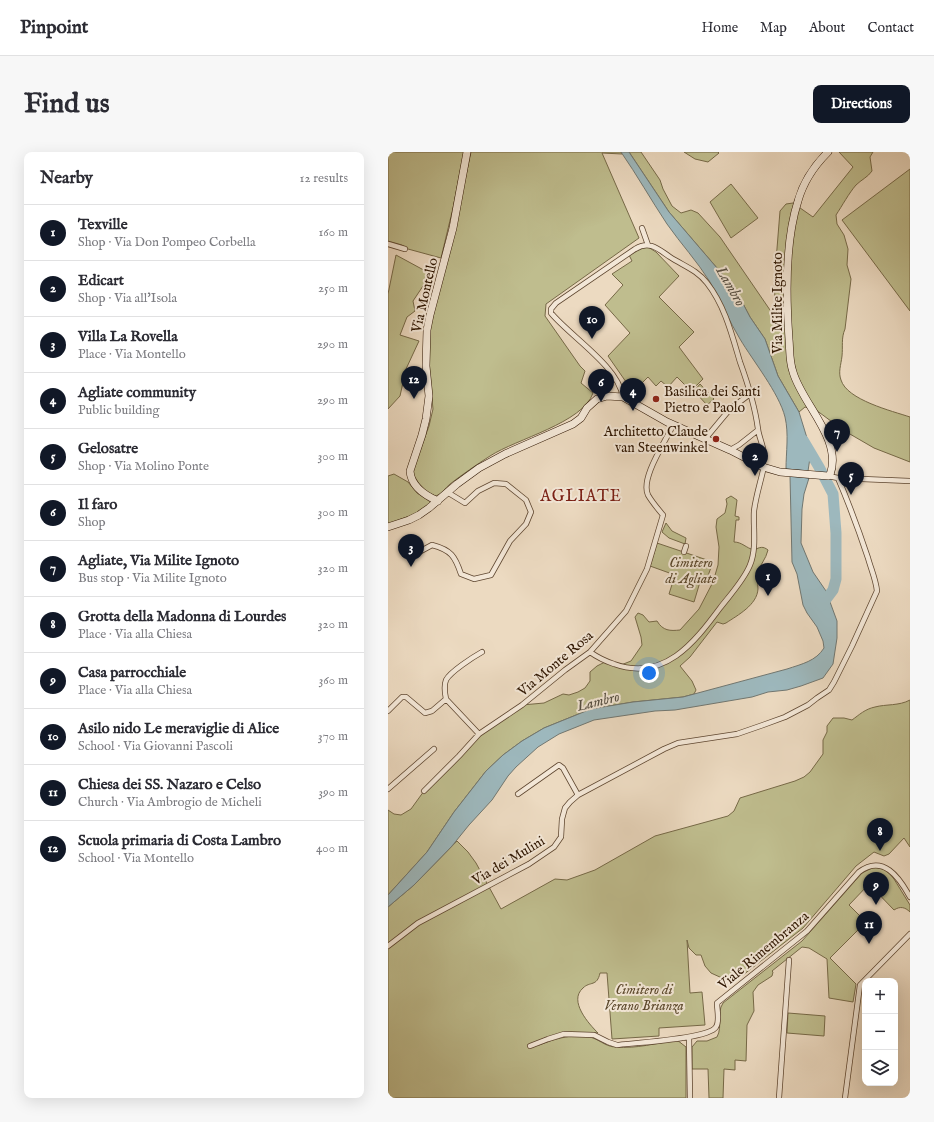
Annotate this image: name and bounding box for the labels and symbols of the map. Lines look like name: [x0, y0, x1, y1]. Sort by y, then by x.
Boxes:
street label: Via Milite Ignoto: [769, 252, 787, 355]
street label: Via Montello: [407, 256, 442, 335]
water label: Lambro: [711, 262, 750, 310]
pin: 10: [579, 306, 605, 339]
pin: 12: [401, 366, 427, 399]
pin: 6: [588, 369, 614, 402]
pin: 4: [620, 378, 646, 411]
place label: Basilica dei Santi Pietro e Paolo: [664, 383, 761, 417]
marker: Basilica dei Santi Pietro e Paolo: [651, 394, 661, 404]
pin: 7: [824, 419, 850, 452]
place label: Architetto Claude van Steenwinkel: [603, 423, 709, 457]
marker: Architetto Claude van Steenwinkel: [711, 434, 721, 444]
pin: 2: [742, 443, 768, 476]
pin: 5: [838, 462, 864, 495]
district label: AGLIATE: [539, 487, 622, 507]
pin: 3: [398, 534, 424, 567]
park label: Cimitero di Agliate: [664, 554, 717, 589]
pin: 1: [755, 563, 781, 596]
street label: Via Monte Rosa: [513, 626, 598, 701]
your location: [639, 663, 659, 683]
water label: Lambro: [574, 687, 621, 716]
pin: 8: [867, 818, 893, 851]
street label: Via dei Mulini: [468, 832, 548, 890]
pin: 9: [863, 872, 889, 905]
street label: Viale Rimembranza: [714, 907, 813, 995]
pin: 11: [856, 911, 882, 944]
park label: Cimitero di Verano Brianza: [604, 981, 684, 1015]

